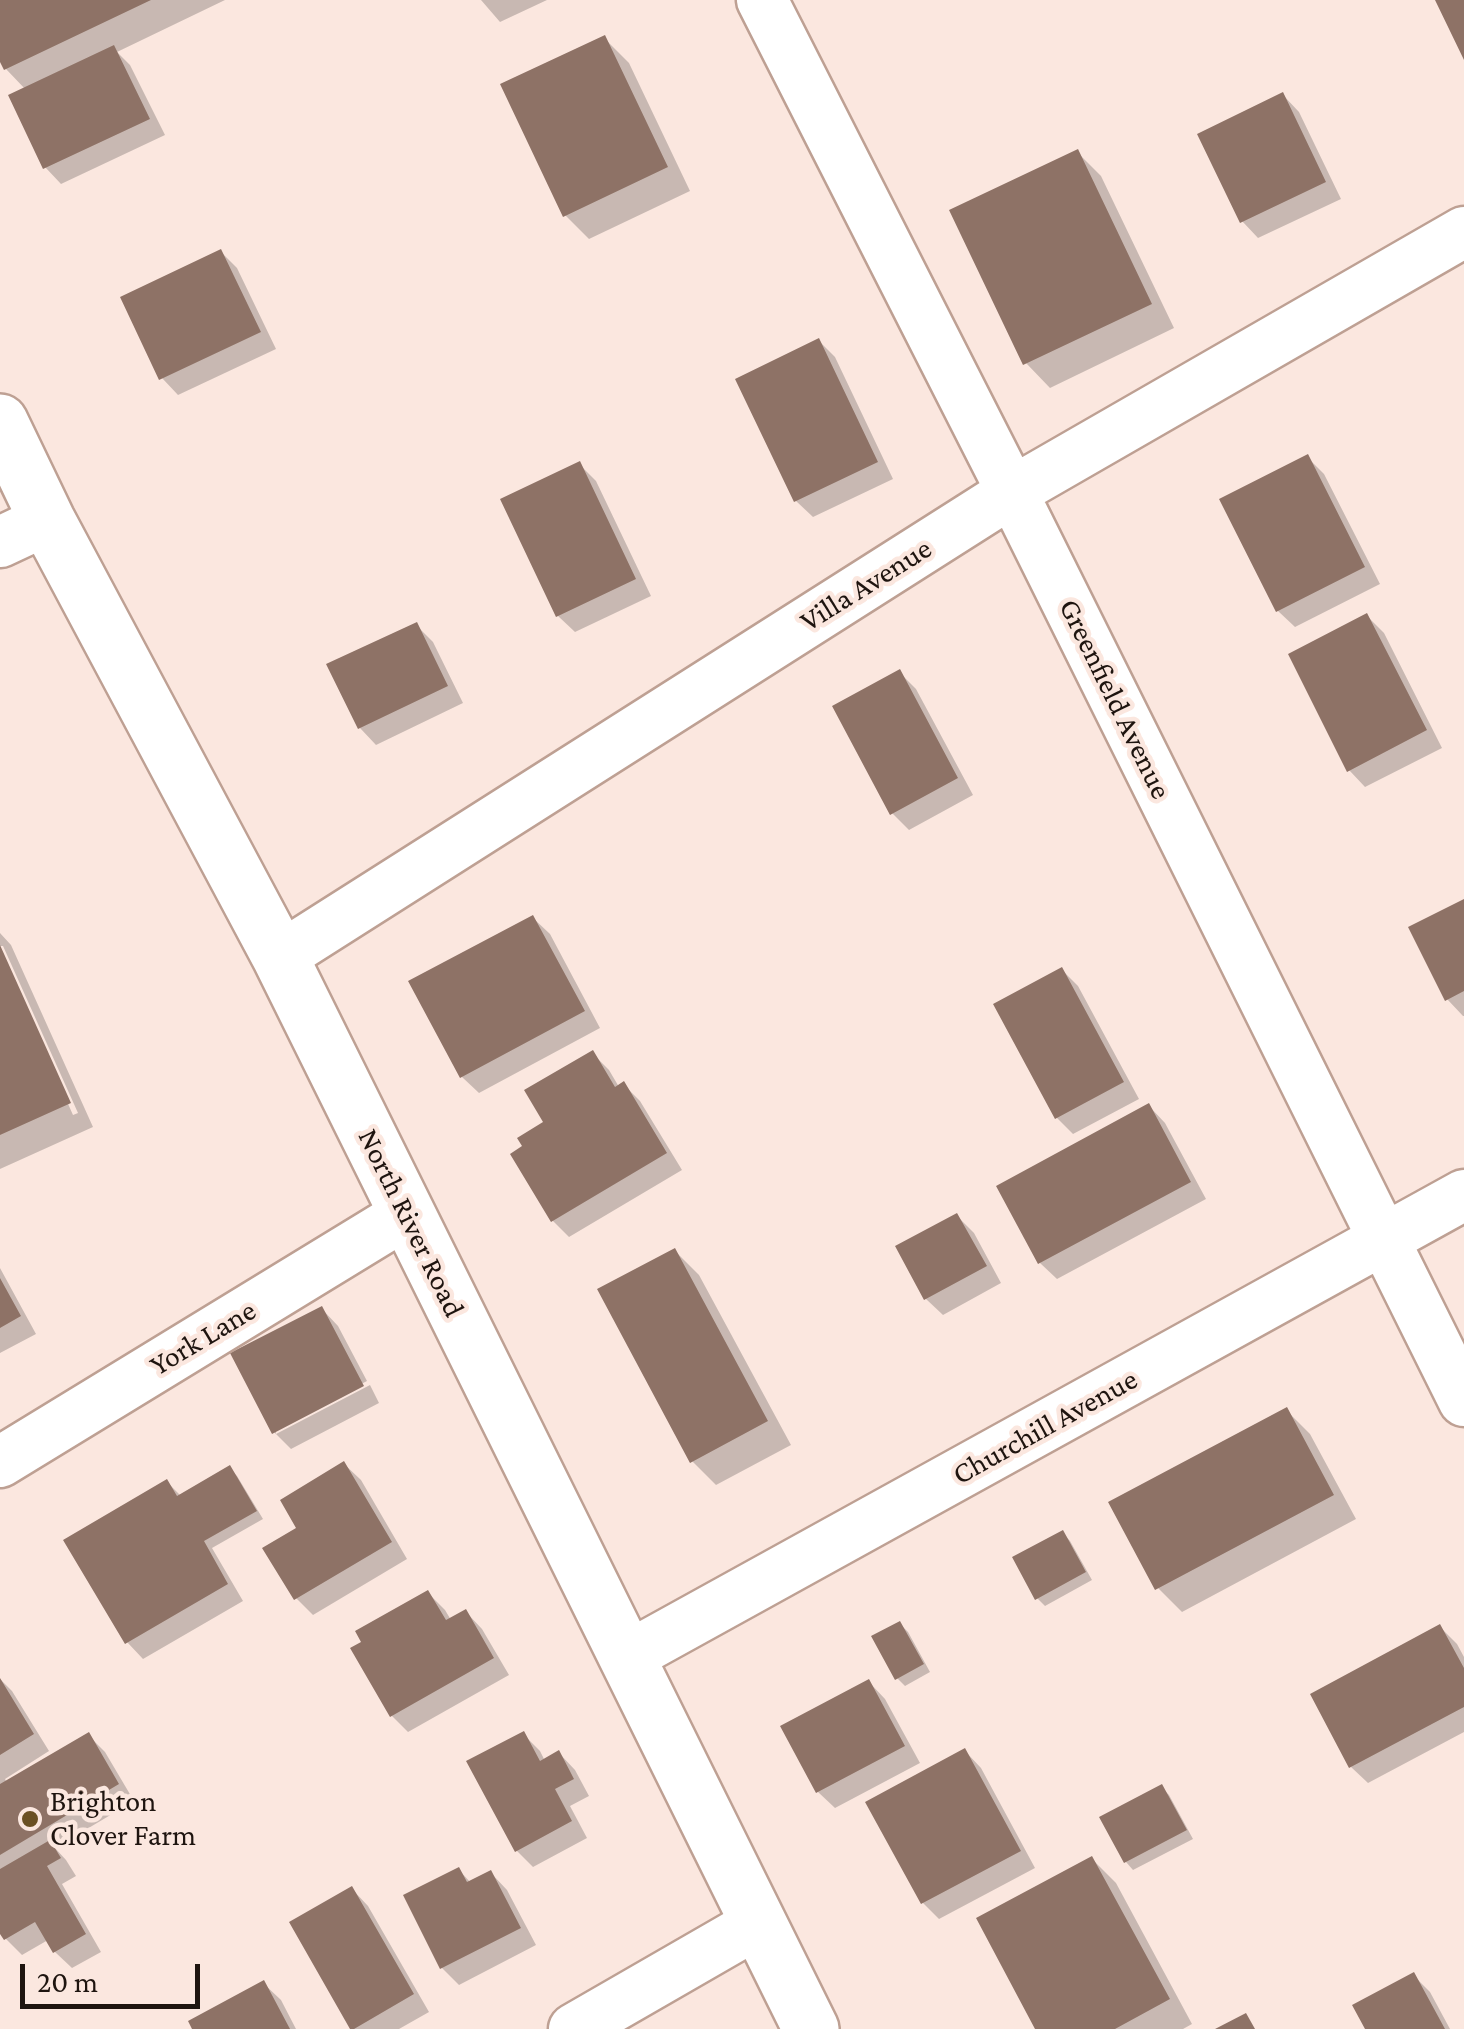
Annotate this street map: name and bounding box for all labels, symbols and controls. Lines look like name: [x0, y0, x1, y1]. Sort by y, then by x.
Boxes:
street label: Villa Avenue: [794, 530, 938, 640]
street label: Greenfield Avenue: [1051, 593, 1179, 805]
street label: North River Road: [350, 1123, 472, 1323]
street label: York Lane: [143, 1292, 263, 1384]
street label: Churchill Avenue: [946, 1361, 1144, 1493]
place label: Brighton Clover Farm: [50, 1784, 196, 1854]
marker: Brighton Clover Farm: [19, 1808, 41, 1830]
scale bar: [25, 1944, 205, 2006]
text: 20 m: [37, 1965, 98, 1998]

